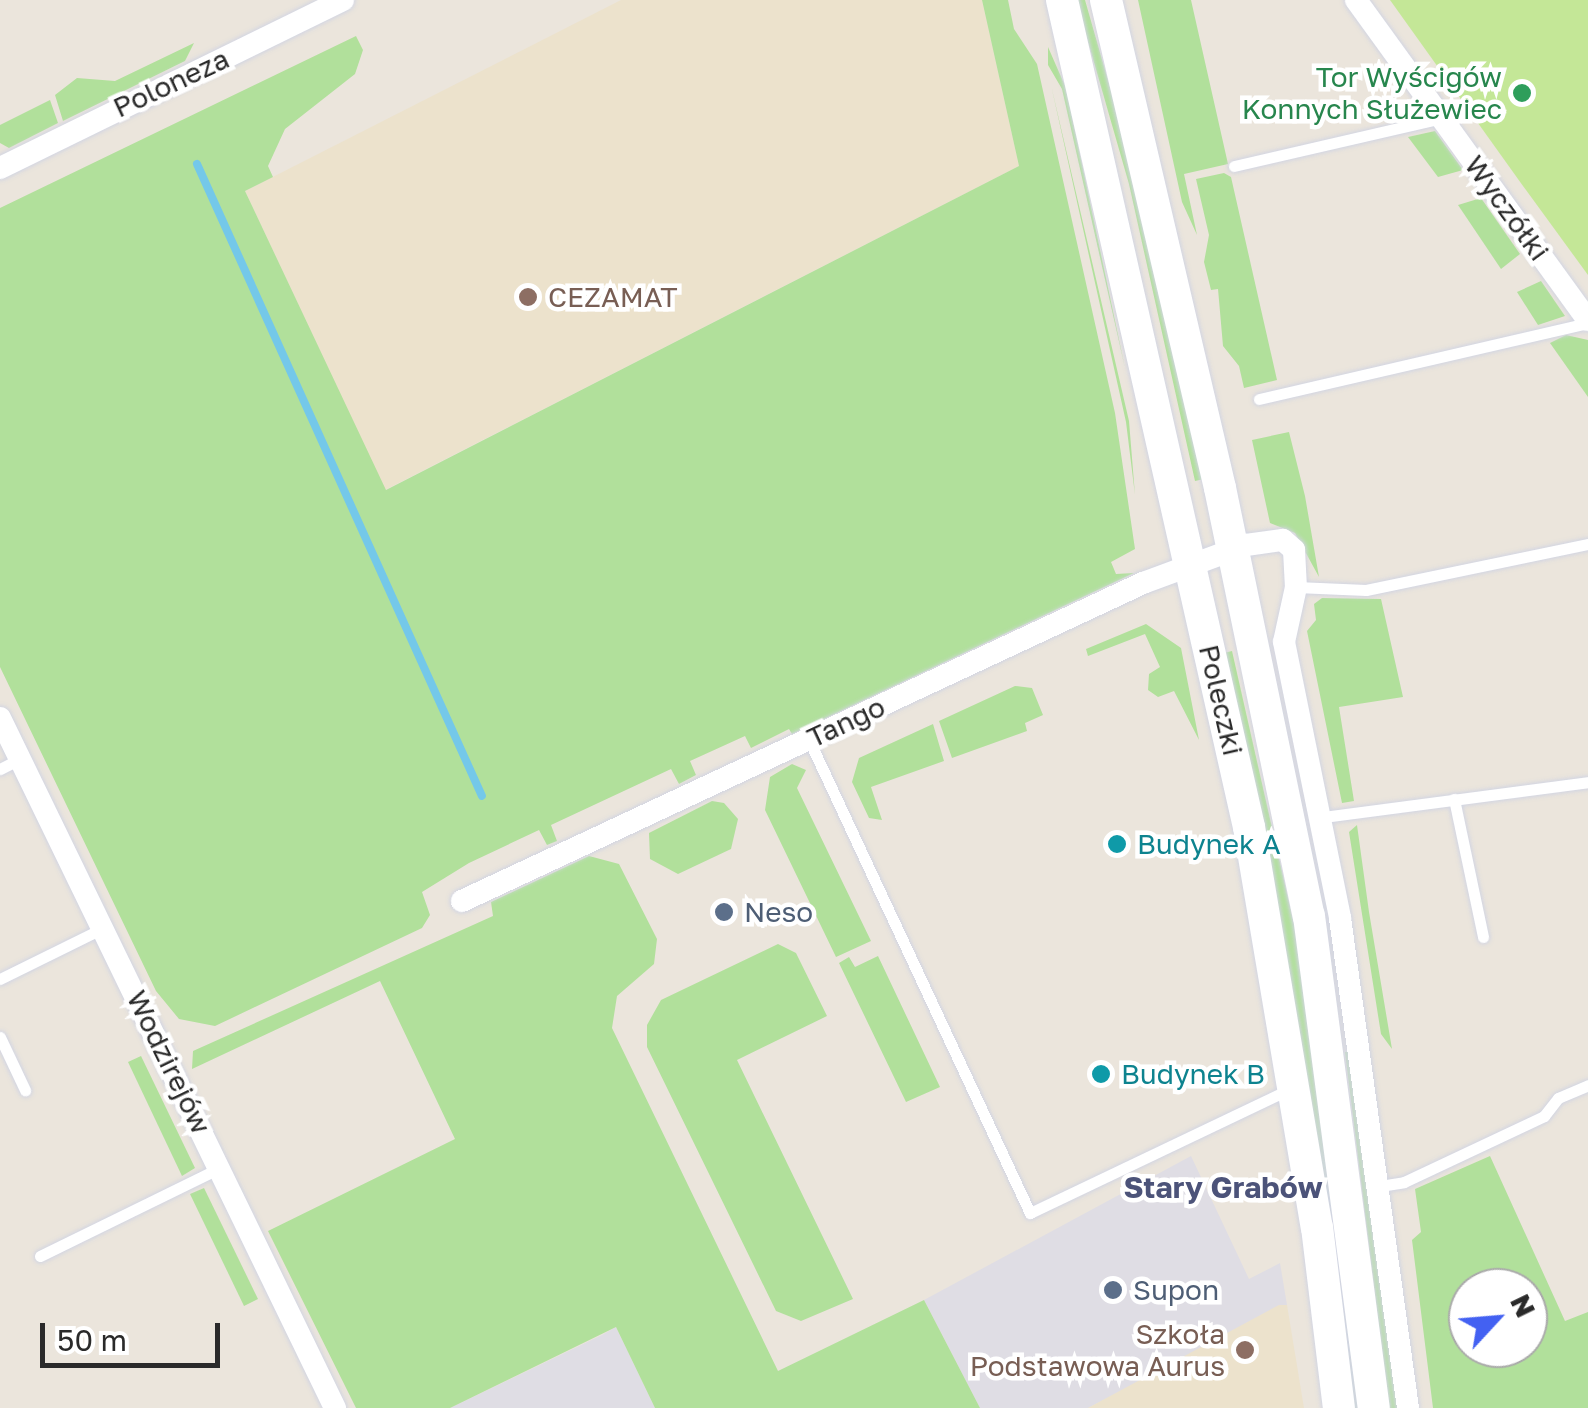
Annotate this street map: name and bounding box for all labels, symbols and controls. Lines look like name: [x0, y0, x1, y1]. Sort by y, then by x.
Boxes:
street label: Poloneza: [108, 42, 234, 124]
place label: Tor Wyścigów Konnych Służewiec: [1242, 60, 1502, 126]
marker: Tor Wyścigów Konnych Służewiec: [1511, 82, 1533, 104]
street label: Wyczółki: [1458, 149, 1556, 267]
place label: CEZAMAT: [548, 280, 678, 314]
marker: CEZAMAT: [517, 286, 539, 308]
street label: Poleczki: [1192, 641, 1250, 759]
street label: Tango: [802, 689, 890, 755]
place label: Budynek A: [1137, 827, 1281, 861]
marker: Budynek A: [1106, 833, 1128, 855]
place label: Neso: [744, 895, 813, 929]
marker: Neso: [713, 901, 735, 923]
street label: Wodzirejów: [120, 985, 218, 1139]
place label: Budynek B: [1121, 1057, 1265, 1091]
marker: Budynek B: [1090, 1063, 1112, 1085]
district label: Stary Grabów: [1123, 1169, 1323, 1205]
north arrow: [1448, 1268, 1548, 1368]
place label: Supon: [1133, 1273, 1219, 1307]
marker: Supon: [1102, 1279, 1124, 1301]
text: N: [1504, 1289, 1543, 1322]
scale bar: [45, 1303, 225, 1365]
place label: Szkoła Podstawowa Aurus: [970, 1317, 1225, 1383]
text: 50 m: [57, 1322, 127, 1358]
marker: Szkoła Podstawowa Aurus: [1234, 1339, 1256, 1361]

